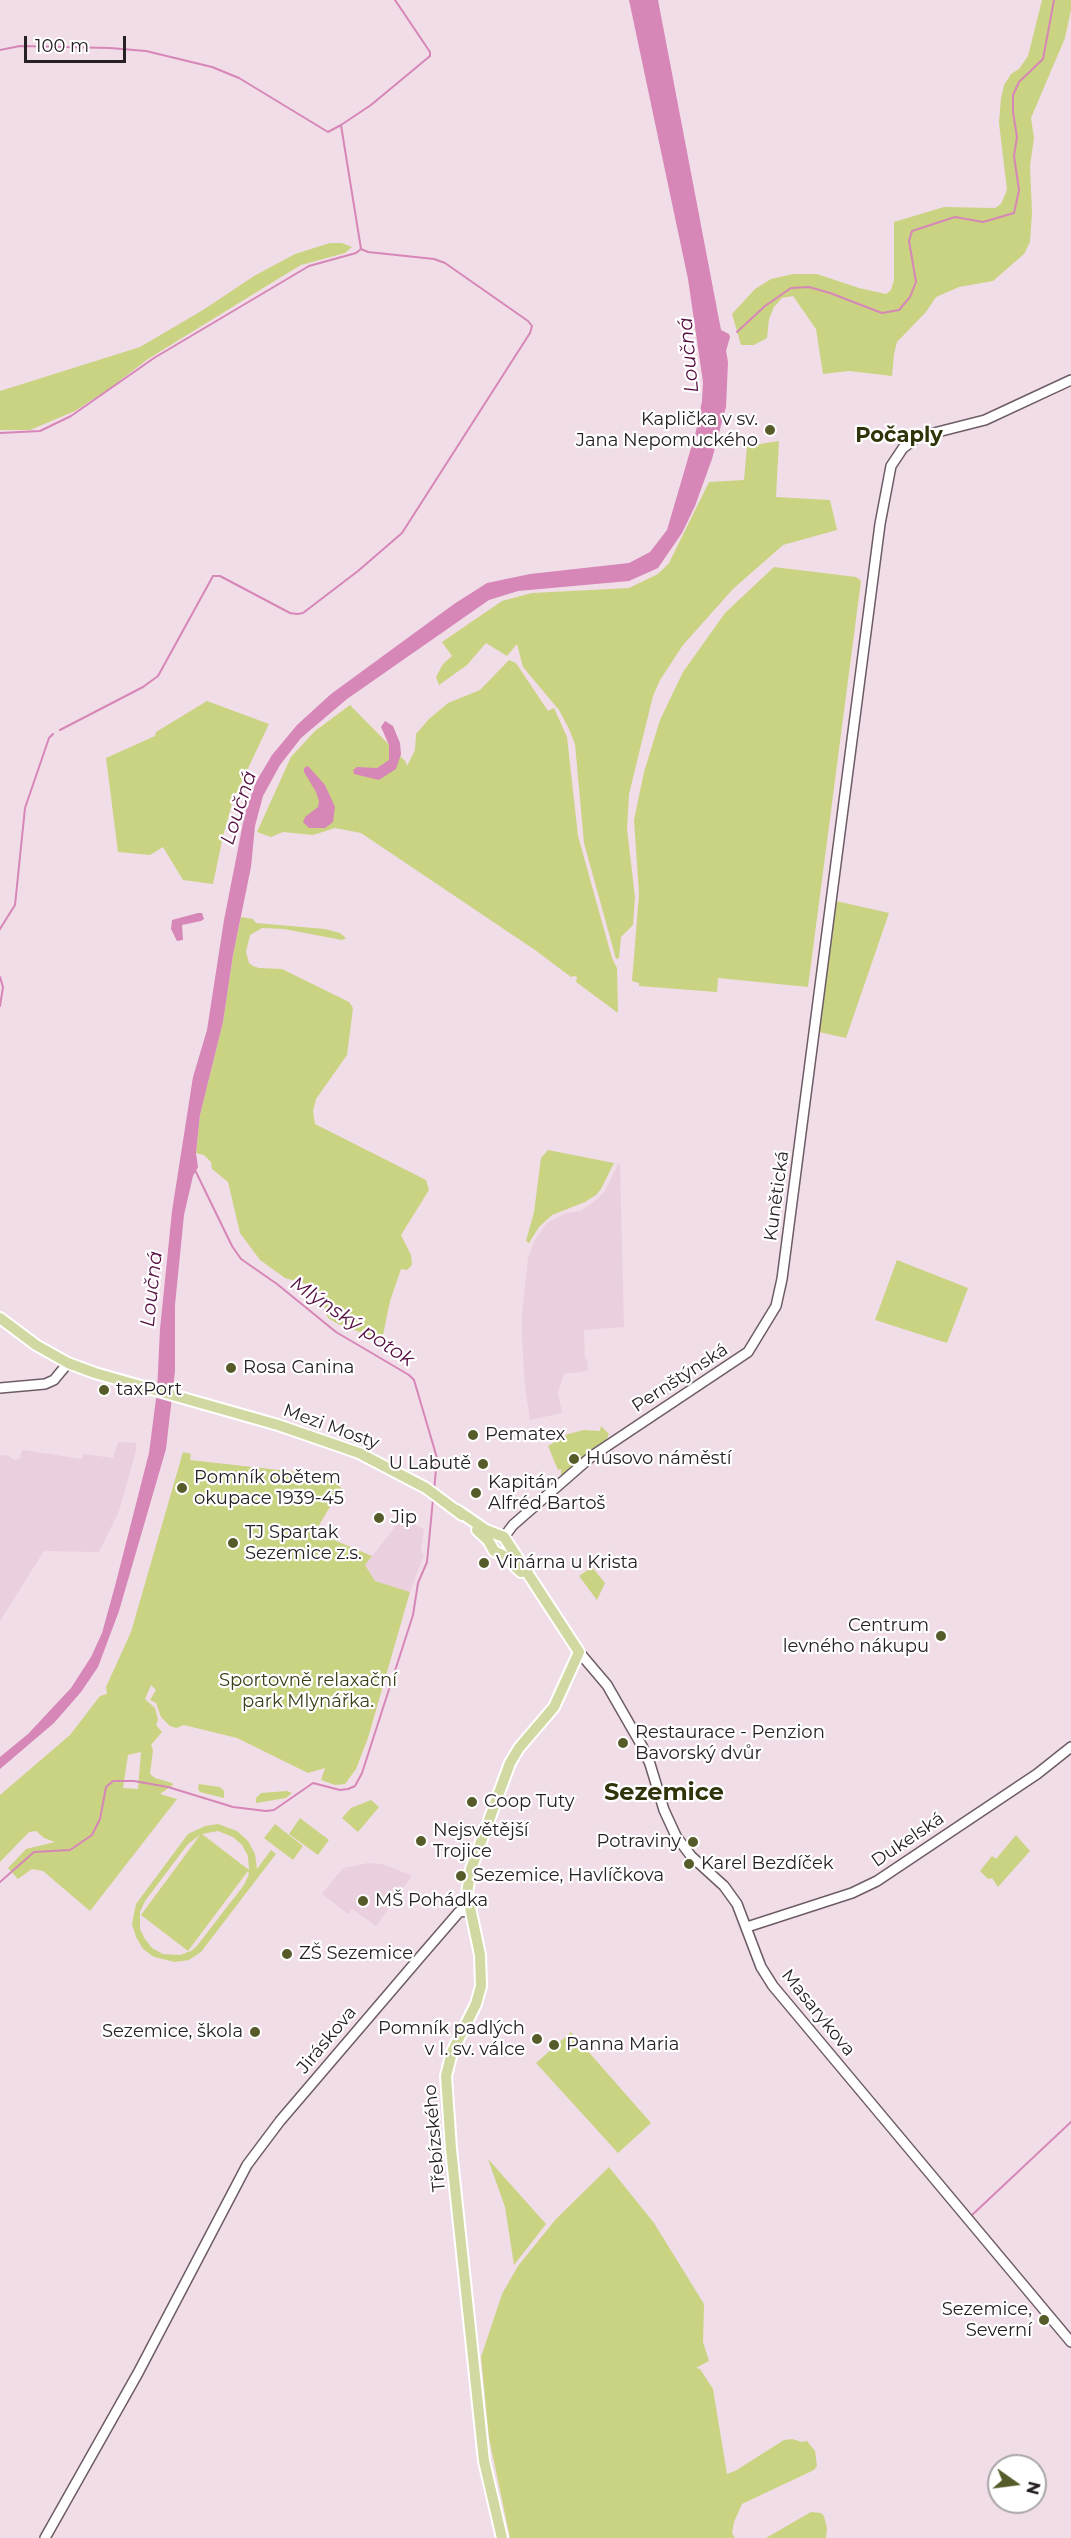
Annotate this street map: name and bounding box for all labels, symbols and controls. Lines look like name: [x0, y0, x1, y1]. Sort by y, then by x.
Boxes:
scale bar: [27, 24, 129, 62]
text: 100 m: [35, 35, 89, 57]
water label: Loučná: [674, 316, 704, 394]
place label: Kaplička v sv. Jana Nepomuckého: [576, 409, 758, 452]
marker: Kaplička v sv. Jana Nepomuckého: [763, 423, 777, 437]
district label: Počaply: [855, 423, 943, 449]
water label: Loučná: [216, 768, 262, 848]
street label: Kunětická: [760, 1149, 794, 1243]
water label: Loučná: [136, 1250, 168, 1328]
water label: Mlýnský potok: [285, 1272, 419, 1372]
street label: Pernštýnská: [628, 1339, 732, 1417]
place label: Rosa Canina: [243, 1357, 354, 1379]
marker: Rosa Canina: [224, 1361, 238, 1375]
place label: taxPort: [116, 1379, 182, 1401]
marker: taxPort: [97, 1383, 111, 1397]
street label: Mezi Mosty: [280, 1400, 382, 1454]
place label: Pematex: [485, 1424, 565, 1446]
marker: Pematex: [466, 1428, 480, 1442]
place label: Husovo náměstí: [586, 1448, 732, 1470]
marker: Husovo náměstí: [567, 1452, 581, 1466]
place label: U Labutě: [389, 1453, 471, 1475]
marker: U Labutě: [476, 1457, 490, 1471]
place label: Pomník obětem okupace 1939-45: [194, 1467, 344, 1510]
place label: Kapitán Alfréd Bartoš: [488, 1472, 605, 1514]
marker: Pomník obětem okupace 1939-45: [175, 1481, 189, 1495]
marker: Kapitán Alfréd Bartoš: [469, 1486, 483, 1500]
place label: Jip: [391, 1507, 417, 1529]
marker: Jip: [372, 1511, 386, 1525]
place label: TJ Spartak Sezemice z.s.: [245, 1522, 362, 1564]
marker: TJ Spartak Sezemice z.s.: [226, 1536, 240, 1550]
place label: Vinárna u Krista: [496, 1552, 638, 1574]
marker: Vinárna u Krista: [477, 1556, 491, 1570]
place label: Centrum levného nákupu: [783, 1615, 929, 1658]
marker: Centrum levného nákupu: [934, 1629, 948, 1643]
park label: Sportovně relaxační park Mlynářka.: [219, 1670, 397, 1712]
place label: Restaurace - Penzion Bavorský dvůr: [635, 1722, 825, 1764]
marker: Restaurace - Penzion Bavorský dvůr: [616, 1736, 630, 1750]
district label: Sezemice: [604, 1779, 724, 1807]
place label: Coop Tuty: [484, 1791, 574, 1813]
marker: Coop Tuty: [465, 1795, 479, 1809]
street label: Dukelská: [868, 1808, 948, 1872]
place label: Nejsvětější Trojice: [433, 1820, 529, 1862]
place label: Potraviny: [597, 1831, 681, 1853]
marker: Nejsvětější Trojice: [414, 1834, 428, 1848]
marker: Potraviny: [686, 1835, 700, 1849]
place label: Karel Bezdíček: [701, 1853, 834, 1875]
marker: Karel Bezdíček: [682, 1857, 696, 1871]
place label: Sezemice, Havlíčkova: [473, 1865, 664, 1887]
marker: Sezemice, Havlíčkova: [454, 1869, 468, 1883]
place label: MŠ Pohádka: [375, 1890, 488, 1912]
marker: MŠ Pohádka: [356, 1894, 370, 1908]
place label: ZŠ Sezemice: [299, 1943, 413, 1965]
marker: ZŠ Sezemice: [280, 1947, 294, 1961]
street label: Masarykova: [776, 1965, 860, 2061]
street label: Jiráskova: [293, 2002, 361, 2078]
place label: Pomník padlých v I. sv. válce: [378, 2018, 525, 2060]
place label: Sezemice, škola: [102, 2021, 243, 2043]
marker: Sezemice, škola: [248, 2025, 262, 2039]
marker: Pomník padlých v I. sv. válce: [530, 2032, 544, 2046]
place label: Panna Maria: [566, 2034, 679, 2056]
marker: Panna Maria: [547, 2038, 561, 2052]
street label: Třebízského: [420, 2083, 450, 2193]
place label: Sezemice, Severní: [942, 2299, 1032, 2342]
marker: Sezemice, Severní: [1037, 2313, 1051, 2327]
north arrow: [987, 2454, 1047, 2514]
text: N: [1022, 2479, 1044, 2497]

